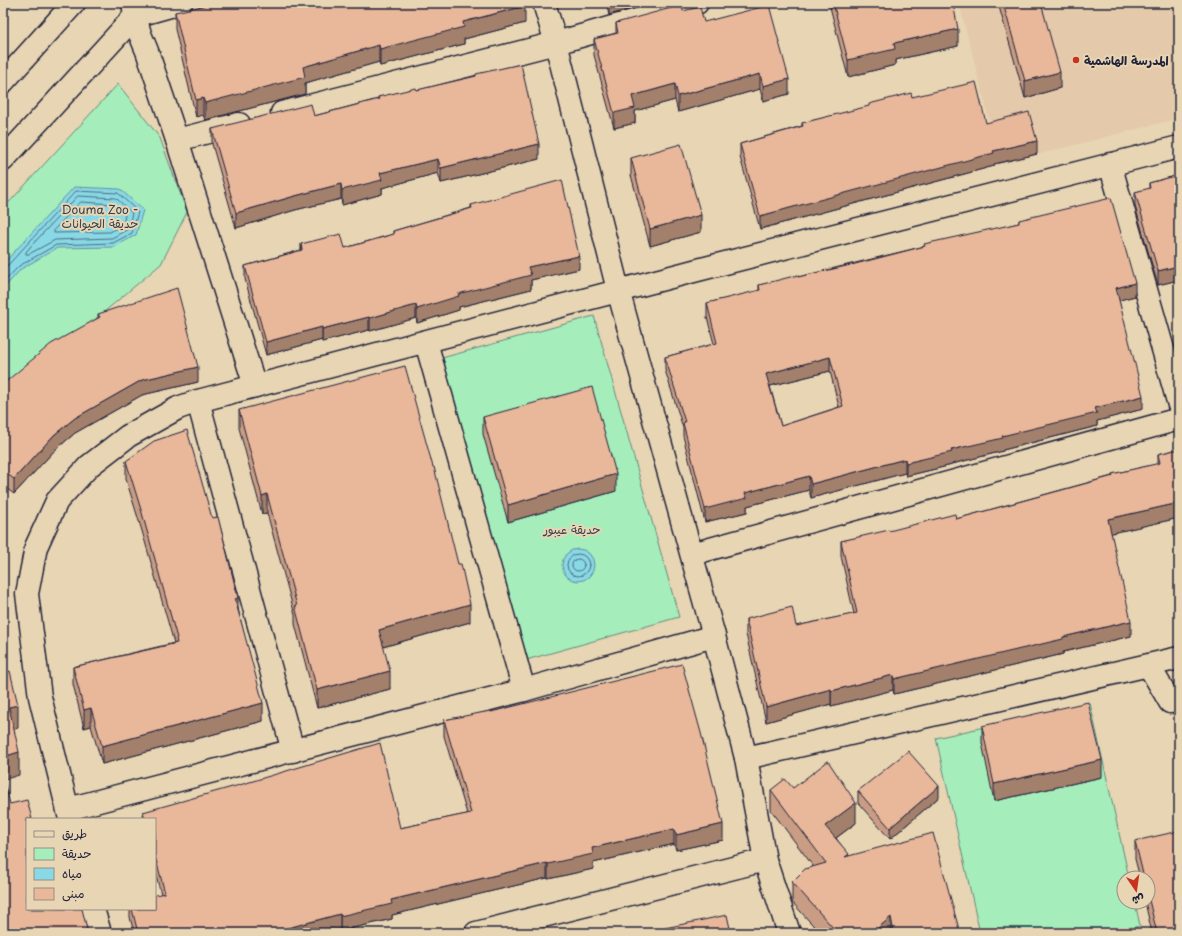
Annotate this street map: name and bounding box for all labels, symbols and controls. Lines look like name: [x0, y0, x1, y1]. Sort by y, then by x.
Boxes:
place label: المدرسة الهاشمية: [1084, 51, 1169, 69]
marker: المدرسة الهاشمية: [1071, 55, 1081, 65]
park label: Douma Zoo - حديقة الحيوانات: [61, 200, 139, 232]
park label: حديقة عيبور: [542, 520, 601, 538]
legend: [26, 818, 156, 910]
text: طريق: [62, 824, 87, 842]
text: حديقة: [62, 844, 91, 862]
text: مياه: [62, 864, 82, 882]
north arrow: [1116, 870, 1156, 910]
text: مبنى: [62, 884, 85, 902]
text: ش: [1131, 891, 1146, 910]

